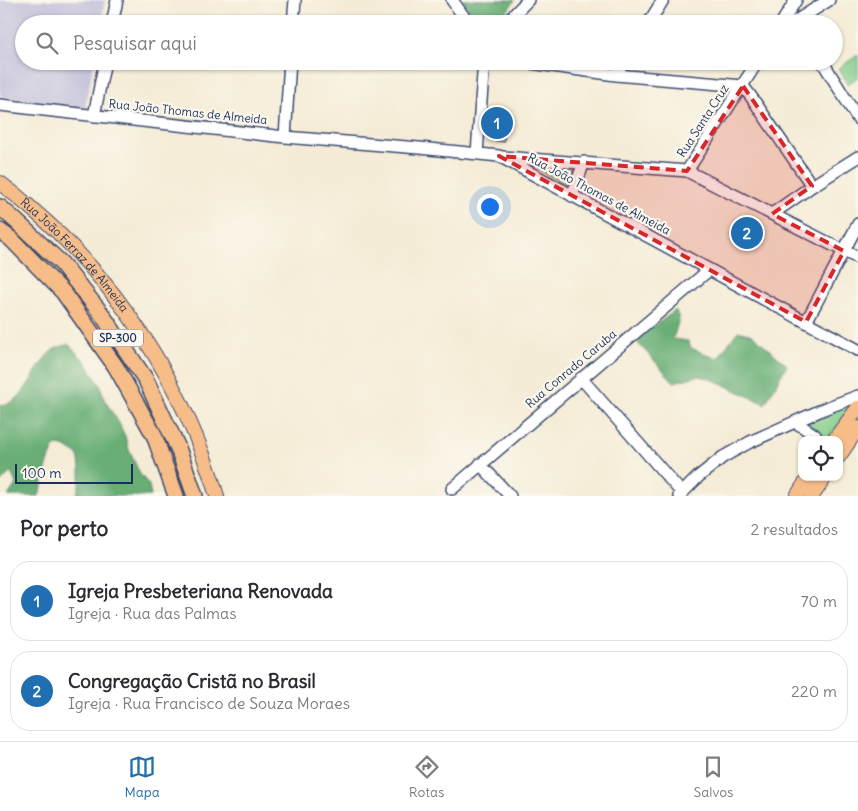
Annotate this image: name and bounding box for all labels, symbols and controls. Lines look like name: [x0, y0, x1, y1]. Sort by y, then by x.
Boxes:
search box: [15, 15, 843, 70]
icon: search: [33, 29, 61, 57]
text: Pesquisar aqui: [73, 31, 197, 55]
street label: Rua Santa Cruz: [673, 81, 732, 160]
street label: Rua João Thomas de Almeida: [108, 96, 268, 127]
pin: 1: [481, 104, 513, 142]
street label: Rua João Thomas de Almeida: [525, 150, 673, 238]
street label: Rua João Ferraz de Almeida: [18, 194, 132, 315]
your location: [477, 194, 503, 220]
pin: 2: [731, 214, 763, 252]
street label: Rua Conrado Caruba: [522, 326, 619, 411]
road number: SP-300: [93, 329, 143, 346]
map controls: [798, 436, 843, 481]
button: locate: [798, 436, 843, 481]
scale bar: [15, 461, 132, 484]
text: 100 m: [22, 464, 62, 482]
text: Por perto: [20, 515, 108, 542]
text: 2 resultados: [750, 519, 838, 539]
text: Igreja Presbeteriana Renovada: [68, 579, 333, 603]
text: 1: [34, 591, 40, 611]
text: 70 m: [801, 591, 837, 611]
text: Igreja · Rua das Palmas: [68, 603, 236, 623]
text: Congregação Cristã no Brasil: [68, 669, 316, 693]
text: 2: [33, 681, 41, 701]
text: 220 m: [791, 681, 837, 701]
text: Igreja · Rua Francisco de Souza Moraes: [68, 693, 350, 713]
tab: Mapa: [125, 753, 160, 801]
tab: Rotas: [409, 753, 444, 801]
tab: Salvos: [694, 753, 733, 801]

